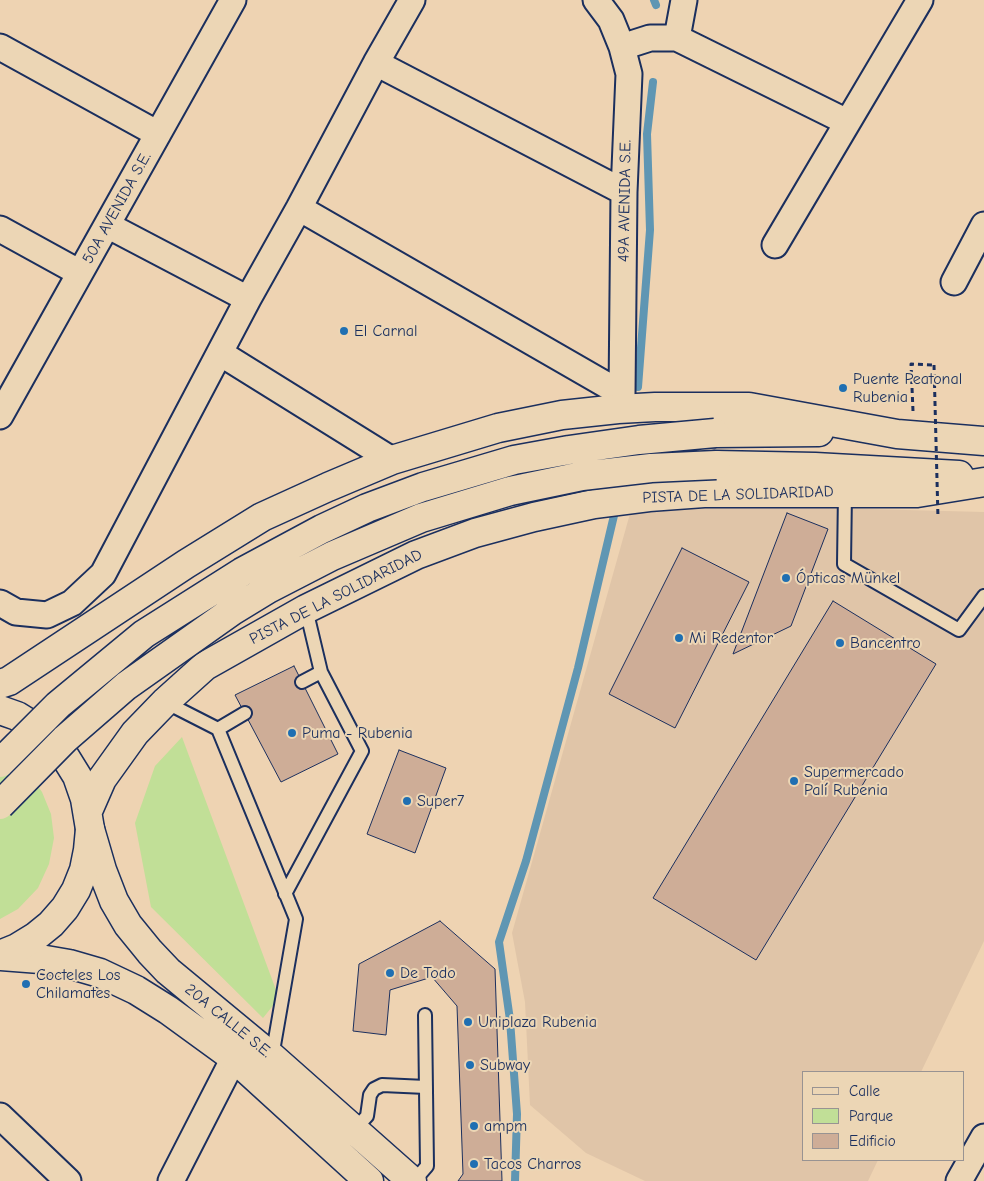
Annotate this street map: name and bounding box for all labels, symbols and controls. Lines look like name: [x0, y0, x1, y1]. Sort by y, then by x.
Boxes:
street label: 49A AVENIDA S.E.: [614, 140, 636, 262]
street label: 50A AVENIDA S.E.: [78, 149, 156, 267]
place label: El Carnal: [354, 321, 418, 341]
marker: El Carnal: [338, 325, 350, 337]
place label: Puente Peatonal Rubenia: [853, 369, 962, 407]
marker: Puente Peatonal Rubenia: [837, 382, 849, 394]
street label: PISTA DE LA SOLIDARIDAD: [642, 482, 834, 508]
street label: PISTA DE LA SOLIDARIDAD: [246, 545, 426, 649]
place label: Ópticas Münkel: [796, 568, 900, 588]
marker: Ópticas Münkel: [780, 572, 792, 584]
place label: Mi Redentor: [689, 628, 773, 648]
marker: Mi Redentor: [673, 632, 685, 644]
place label: Bancentro: [850, 633, 921, 653]
marker: Bancentro: [834, 637, 846, 649]
place label: Puma - Rubenia: [302, 723, 413, 743]
marker: Puma - Rubenia: [286, 727, 298, 739]
place label: Supermercado Palí Rubenia: [804, 762, 904, 800]
marker: Supermercado Palí Rubenia: [788, 775, 800, 787]
place label: Super7: [417, 791, 464, 811]
marker: Super7: [401, 795, 413, 807]
place label: De Todo: [400, 963, 456, 983]
place label: Cocteles Los Chilamates: [36, 965, 120, 1003]
marker: De Todo: [384, 967, 396, 979]
marker: Cocteles Los Chilamates: [20, 978, 32, 990]
street label: 20A CALLE S.E.: [181, 980, 275, 1062]
place label: Uniplaza Rubenia: [478, 1012, 597, 1032]
marker: Uniplaza Rubenia: [462, 1016, 474, 1028]
place label: Subway: [480, 1055, 530, 1075]
marker: Subway: [464, 1059, 476, 1071]
legend: [802, 1071, 964, 1161]
text: Calle: [849, 1082, 880, 1100]
text: Parque: [849, 1107, 893, 1125]
place label: ampm: [484, 1116, 527, 1136]
marker: ampm: [468, 1120, 480, 1132]
text: Edificio: [849, 1132, 896, 1150]
place label: Tacos Charros: [484, 1154, 581, 1174]
marker: Tacos Charros: [468, 1158, 480, 1170]

